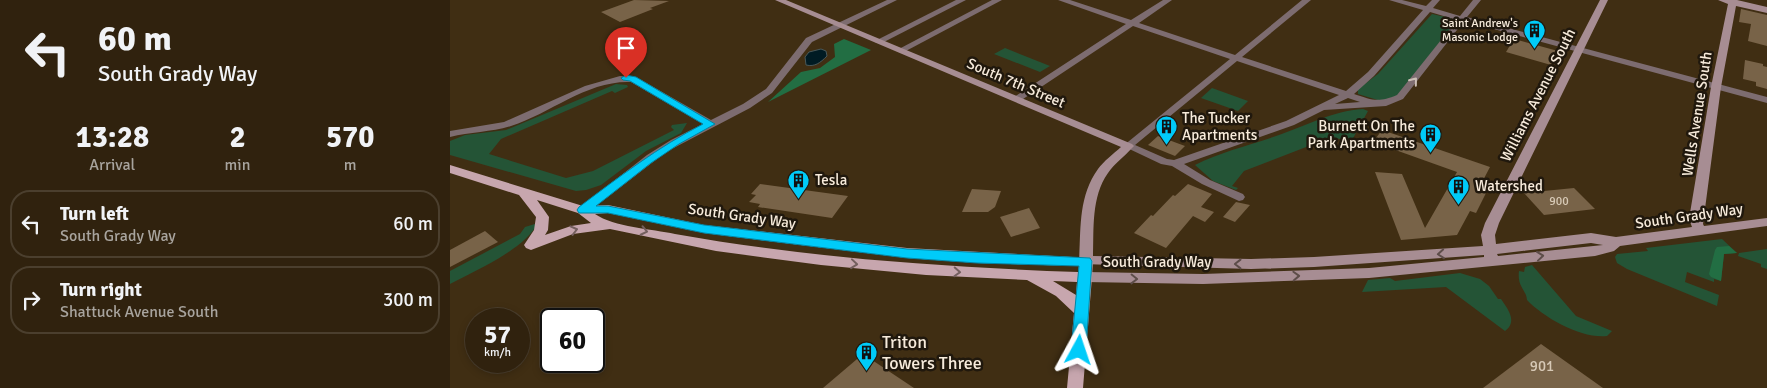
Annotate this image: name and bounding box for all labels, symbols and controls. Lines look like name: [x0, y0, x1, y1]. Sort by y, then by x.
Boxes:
place label: Saint Andrew's Masonic Lodge: [1442, 16, 1518, 45]
text: 60 m: [98, 17, 172, 60]
building icon: Saint Andrew's Masonic Lodge: [1522, 18, 1546, 49]
icon: left: [15, 20, 80, 85]
street label: Williams Avenue South: [1497, 25, 1579, 165]
pin: [605, 27, 647, 78]
icon: arrive: [612, 34, 640, 62]
street label: Wells Avenue South: [1678, 50, 1716, 178]
street label: South 7th Street: [964, 54, 1068, 112]
text: South Grady Way: [98, 60, 257, 87]
one-way arrow: [1408, 77, 1417, 86]
place label: The Tucker Apartments: [1182, 109, 1258, 144]
building icon: The Tucker Apartments: [1154, 115, 1178, 146]
place label: Burnett On The Park Apartments: [1308, 117, 1415, 152]
text: 13:28: [75, 119, 149, 156]
text: 2: [229, 119, 246, 156]
text: 570: [326, 119, 374, 156]
building icon: Burnett On The Park Apartments: [1419, 123, 1443, 154]
text: Arrival: [89, 155, 135, 175]
text: min: [225, 155, 250, 175]
text: m: [344, 155, 357, 175]
building icon: Tesla: [787, 168, 811, 199]
place label: Tesla: [815, 171, 847, 189]
building icon: Watershed: [1447, 174, 1471, 205]
place label: Watershed: [1475, 177, 1543, 195]
house number: 900: [1549, 194, 1569, 209]
street label: South Grady Way: [687, 200, 797, 232]
street label: South Grady Way: [1634, 200, 1744, 232]
text: Turn left: [60, 202, 129, 226]
icon: left: [17, 210, 45, 238]
text: 60 m: [393, 212, 433, 236]
one-way arrow: [570, 225, 579, 236]
one-way arrow: [640, 225, 648, 236]
text: South Grady Way: [60, 226, 176, 246]
one-way arrow: [1436, 248, 1444, 259]
one-way arrow: [1536, 251, 1544, 262]
street label: South Grady Way: [1103, 253, 1211, 271]
one-way arrow: [850, 258, 858, 269]
one-way arrow: [1234, 259, 1242, 269]
one-way arrow: [953, 266, 961, 277]
one-way arrow: [1292, 270, 1300, 281]
one-way arrow: [1130, 274, 1138, 284]
text: Turn right: [60, 278, 142, 302]
icon: right: [17, 286, 45, 314]
text: 300 m: [383, 288, 433, 312]
text: Shattuck Avenue South: [60, 302, 218, 322]
speed limit sign: 60: [540, 308, 605, 373]
text: 57: [484, 319, 511, 350]
position arrow: [1052, 323, 1104, 375]
place label: Triton Towers Three: [882, 331, 982, 374]
building icon: Triton Towers Three: [854, 340, 878, 371]
text: km/h: [484, 345, 511, 360]
house number: 901: [1530, 357, 1554, 375]

